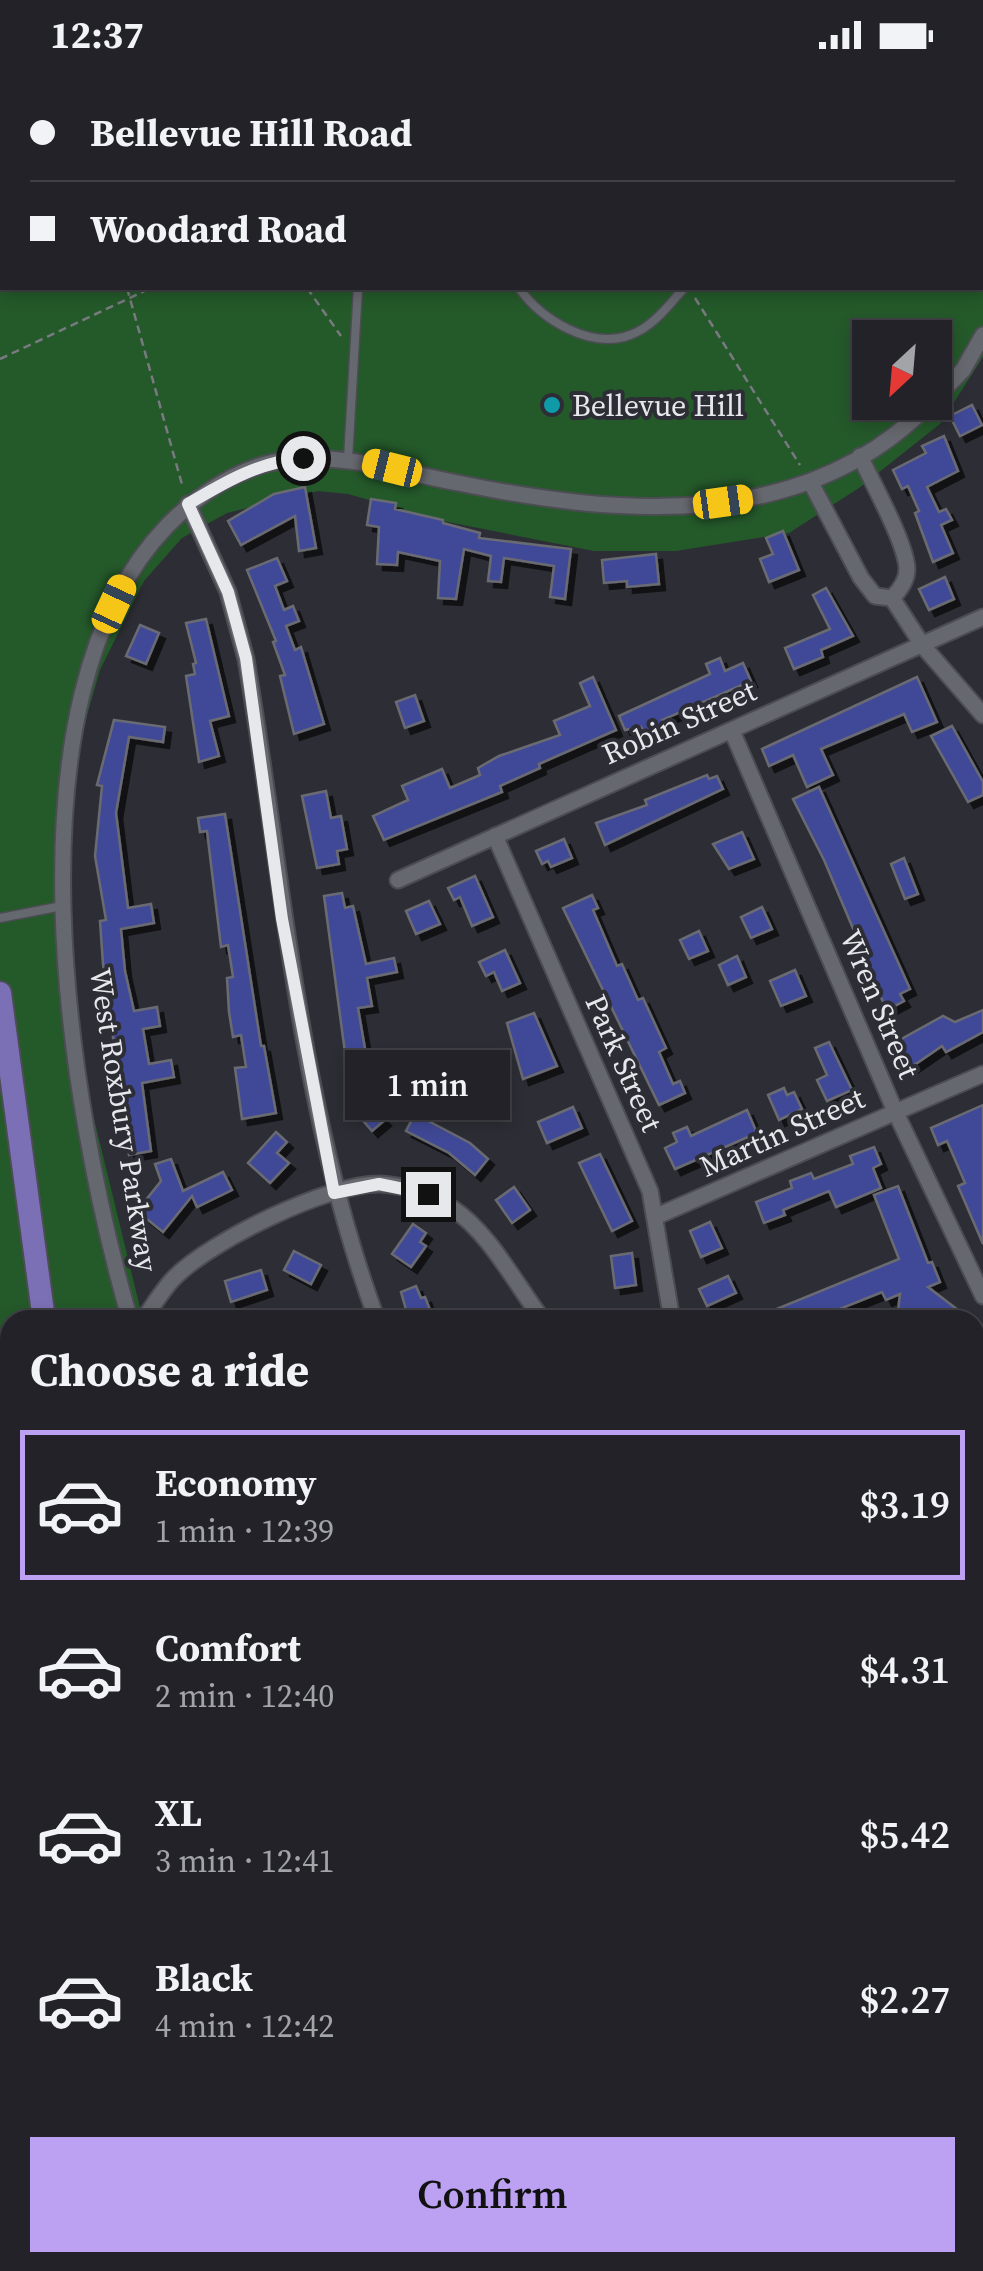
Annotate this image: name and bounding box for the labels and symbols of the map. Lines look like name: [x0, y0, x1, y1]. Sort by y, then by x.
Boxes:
north arrow: [852, 320, 952, 420]
place label: Bellevue Hill: [572, 385, 744, 426]
marker: Bellevue Hill: [541, 394, 563, 416]
route start: [281, 436, 326, 481]
car: [359, 446, 425, 490]
car: [691, 483, 755, 521]
car: [88, 570, 140, 638]
street label: Robin Street: [596, 670, 763, 774]
street label: Wren Street: [830, 923, 930, 1085]
street label: West Roxbury Parkway: [80, 965, 168, 1275]
street label: Park Street: [576, 988, 673, 1138]
callout: 1 min: [346, 1049, 510, 1119]
street label: Martin Street: [693, 1077, 871, 1187]
route end: [406, 1172, 451, 1217]

